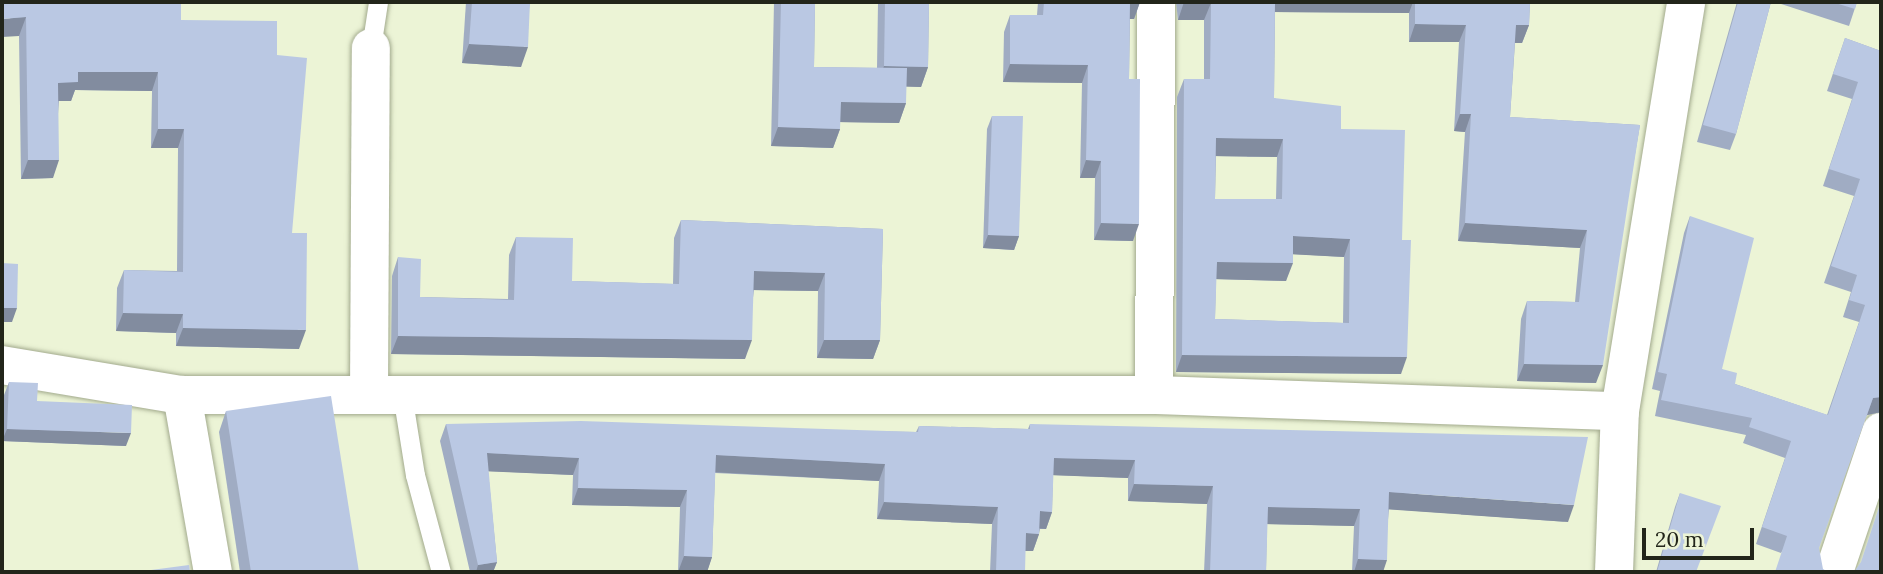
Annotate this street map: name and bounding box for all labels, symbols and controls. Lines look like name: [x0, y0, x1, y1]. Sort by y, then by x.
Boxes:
scale bar: [1645, 514, 1757, 558]
text: 20 m: [1655, 526, 1704, 553]

